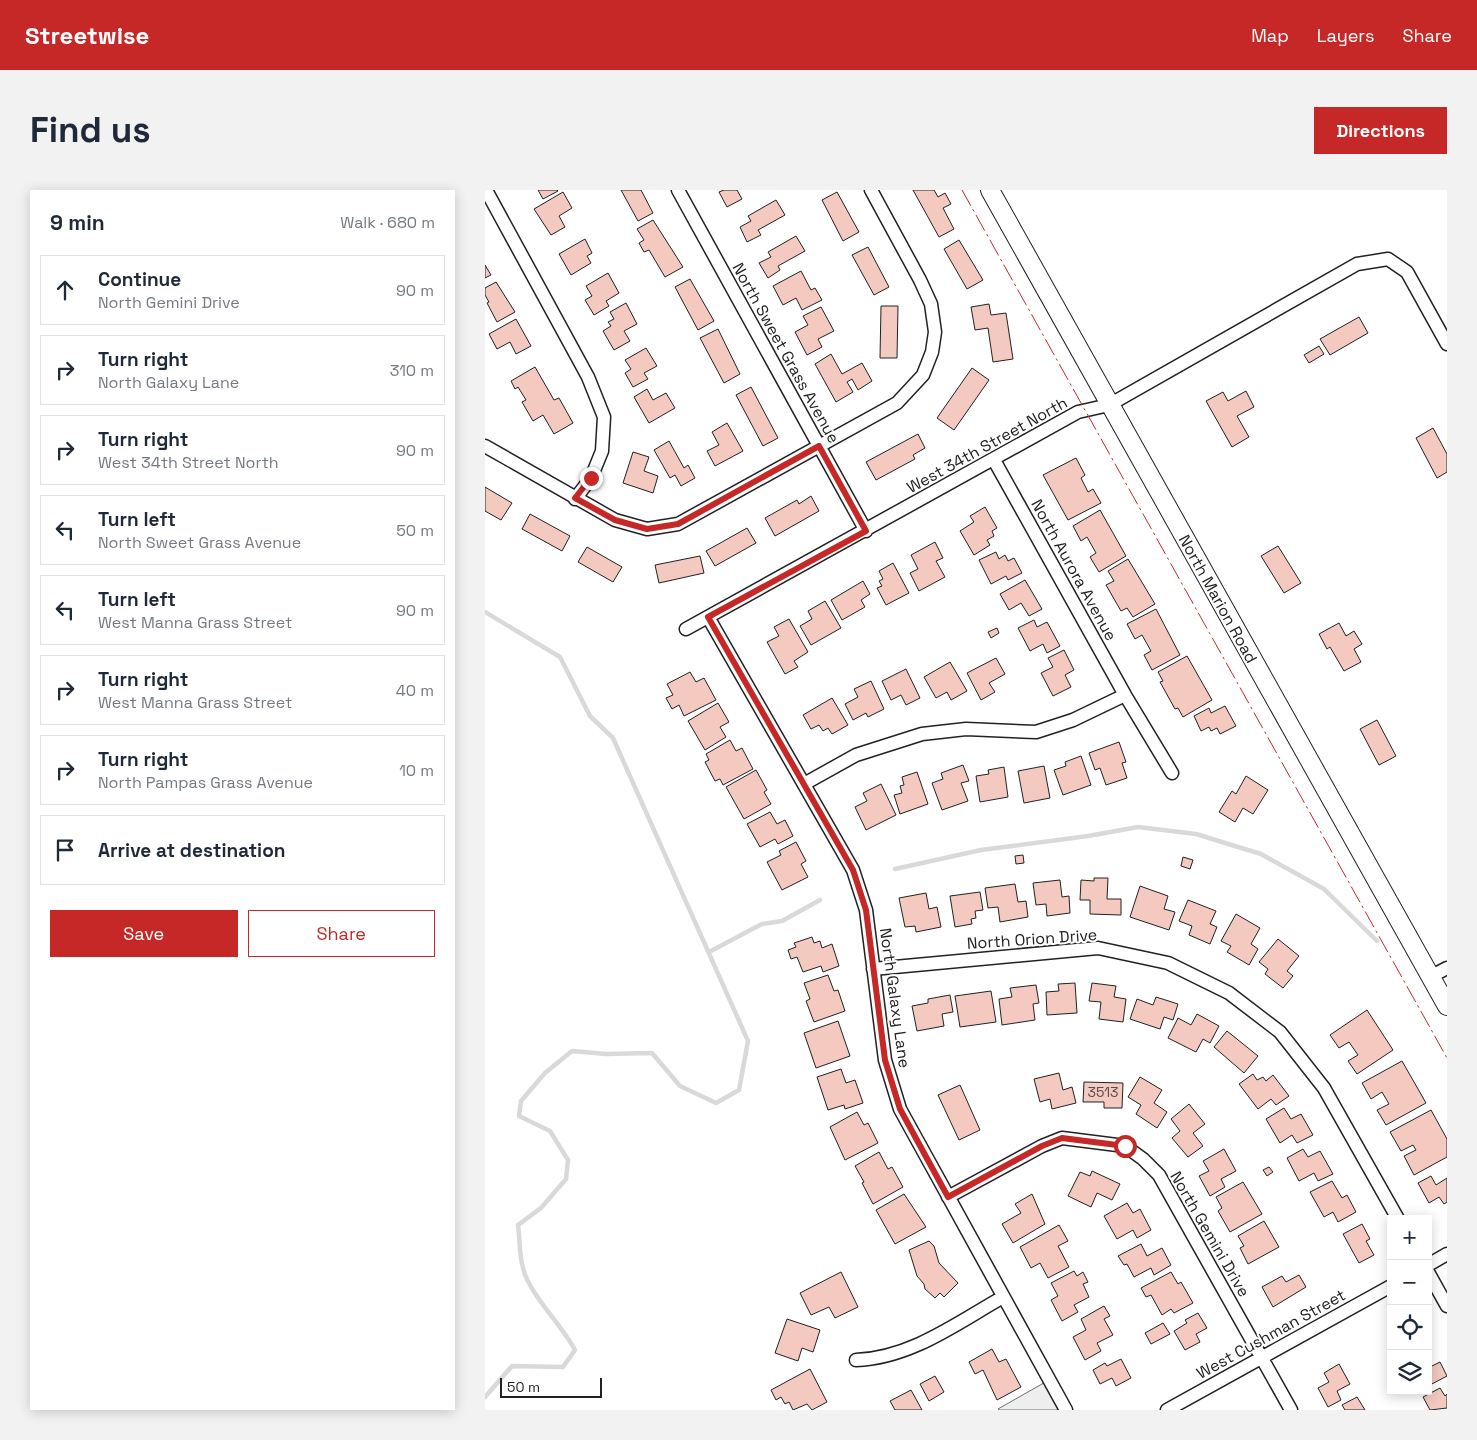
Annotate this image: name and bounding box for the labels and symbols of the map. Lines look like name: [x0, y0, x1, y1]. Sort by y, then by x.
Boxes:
street label: North Sweet Grass Avenue: [728, 259, 844, 447]
street label: West 34th Street North: [903, 392, 1071, 498]
route end: [580, 467, 603, 490]
street label: North Aurora Avenue: [1026, 496, 1122, 644]
street label: North Marion Road: [1174, 531, 1262, 667]
street label: North Orion Drive: [966, 924, 1098, 954]
street label: North Galaxy Lane: [875, 927, 915, 1069]
house number: 3513: [1088, 1083, 1118, 1101]
route start: [1114, 1135, 1137, 1158]
street label: North Gemini Drive: [1165, 1167, 1255, 1301]
street label: West Cushman Street: [1193, 1284, 1349, 1384]
scale bar: [500, 1375, 603, 1398]

